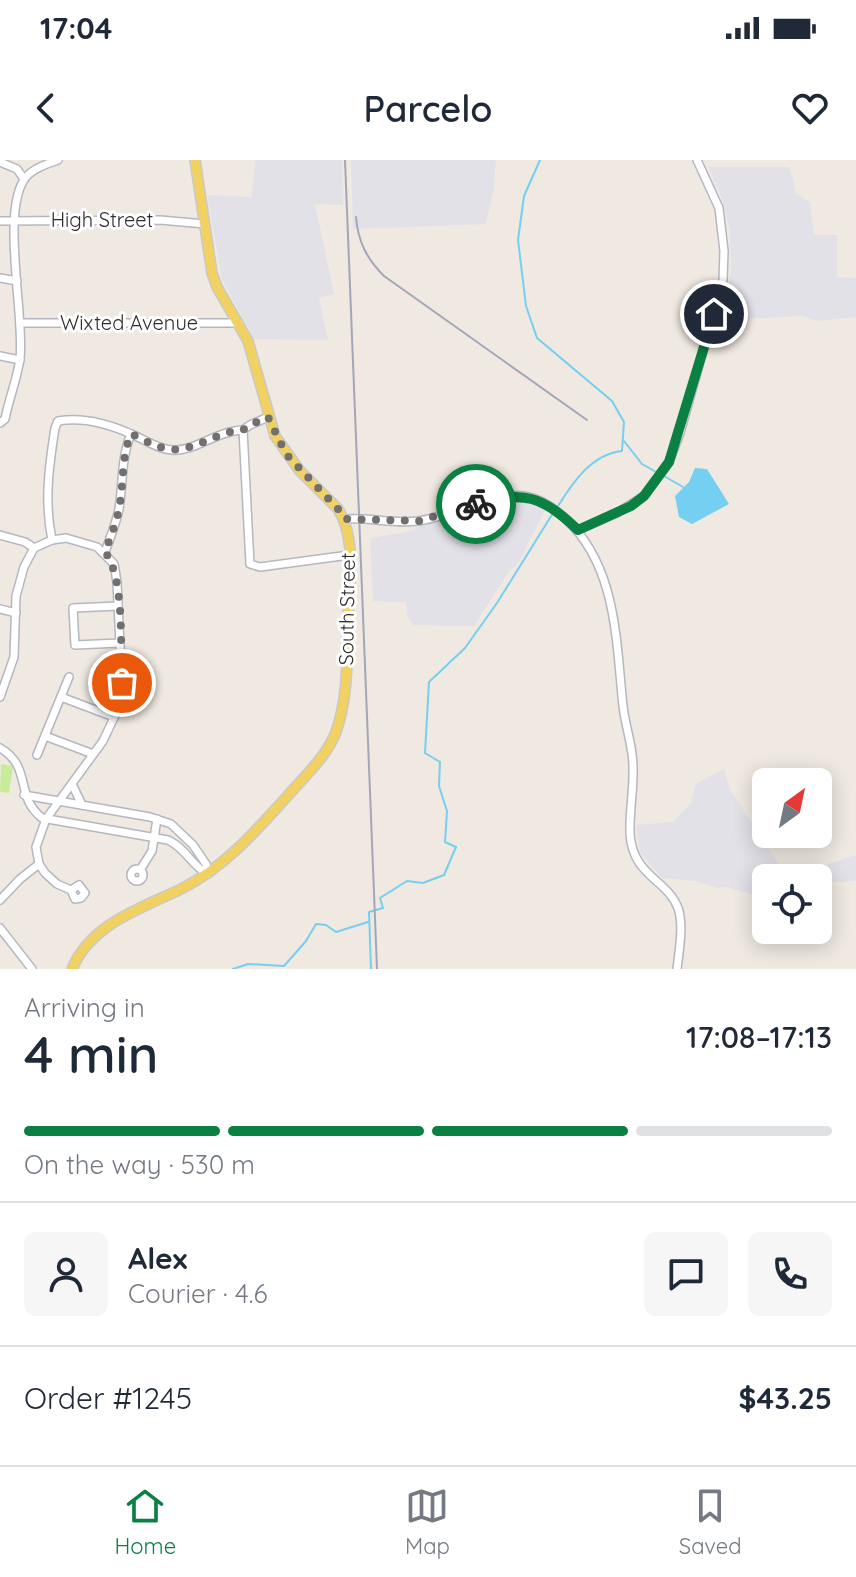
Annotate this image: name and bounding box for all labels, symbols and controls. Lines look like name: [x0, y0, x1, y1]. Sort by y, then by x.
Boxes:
text: 17:04: [40, 9, 112, 47]
icon: back: [24, 86, 68, 130]
text: Parcelo: [364, 86, 492, 131]
icon: heart: [788, 86, 832, 130]
street label: High Street: [51, 207, 154, 232]
pin: [680, 280, 748, 348]
icon: home: [692, 292, 736, 336]
street label: Wixted Avenue: [60, 310, 198, 335]
courier: [436, 464, 516, 544]
icon: bike: [454, 482, 498, 526]
street label: South Street: [333, 552, 360, 666]
pin: [88, 649, 156, 717]
icon: bag: [100, 661, 144, 705]
north arrow: [752, 768, 832, 848]
map controls: [752, 768, 832, 944]
button: locate: [752, 864, 832, 944]
text: Arriving in: [24, 991, 145, 1024]
text: 17:08–17:13: [686, 1018, 832, 1056]
text: 4 min: [24, 1021, 158, 1086]
text: On the way · 530 m: [24, 1148, 255, 1181]
button: person: [24, 1232, 108, 1316]
button: chat: [644, 1232, 728, 1316]
button: phone: [748, 1232, 832, 1316]
text: Alex: [128, 1239, 187, 1277]
text: Courier · 4.6: [128, 1277, 267, 1310]
text: Order #1245: [24, 1379, 192, 1417]
text: $43.25: [739, 1379, 832, 1417]
tab: Home: [114, 1484, 176, 1560]
tab: Map: [405, 1484, 450, 1560]
tab: Saved: [679, 1484, 742, 1560]

